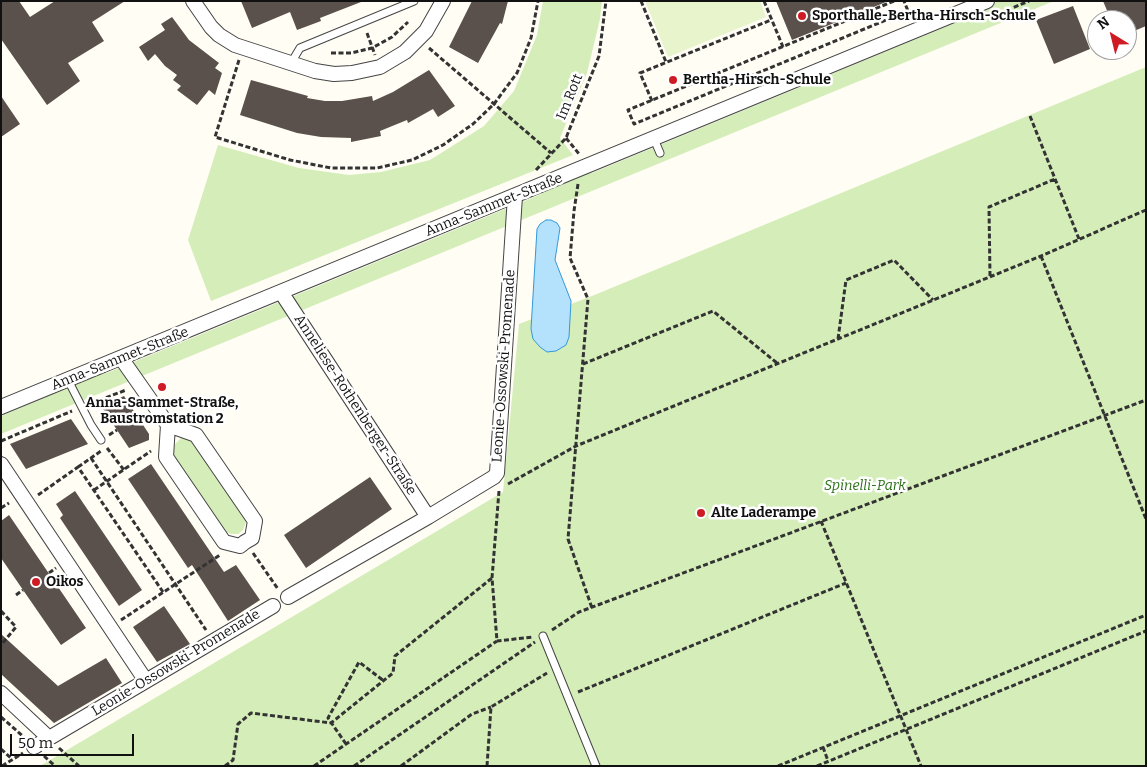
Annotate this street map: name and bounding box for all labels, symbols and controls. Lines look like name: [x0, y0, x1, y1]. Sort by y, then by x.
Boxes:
place label: Sporthalle-Bertha-Hirsch-Schule: [812, 8, 1036, 24]
marker: Sporthalle-Bertha-Hirsch-Schule: [796, 10, 808, 22]
north arrow: [1087, 10, 1137, 60]
text: N: [1094, 13, 1113, 33]
street label: Im Rott: [553, 72, 587, 122]
place label: Bertha-Hirsch-Schule: [683, 72, 831, 88]
marker: Bertha-Hirsch-Schule: [667, 74, 679, 86]
street label: Anna-Sammet-Straße: [423, 170, 565, 240]
street label: Leonie-Ossowski-Promenade: [489, 269, 519, 463]
street label: Anneliese-Rothenberger-Straße: [290, 312, 420, 498]
street label: Anna-Sammet-Straße: [49, 324, 191, 394]
marker: Anna-Sammet-Straße, Baustromstation 2: [156, 381, 168, 393]
place label: Anna-Sammet-Straße, Baustromstation 2: [86, 395, 238, 428]
park label: Spinelli-Park: [824, 478, 906, 494]
place label: Alte Laderampe: [711, 505, 816, 521]
marker: Alte Laderampe: [695, 507, 707, 519]
place label: Oikos: [46, 574, 83, 590]
marker: Oikos: [30, 576, 42, 588]
street label: Leonie-Ossowski-Promenade: [89, 606, 263, 720]
scale bar: [12, 724, 136, 756]
text: 50 m: [18, 734, 53, 752]

